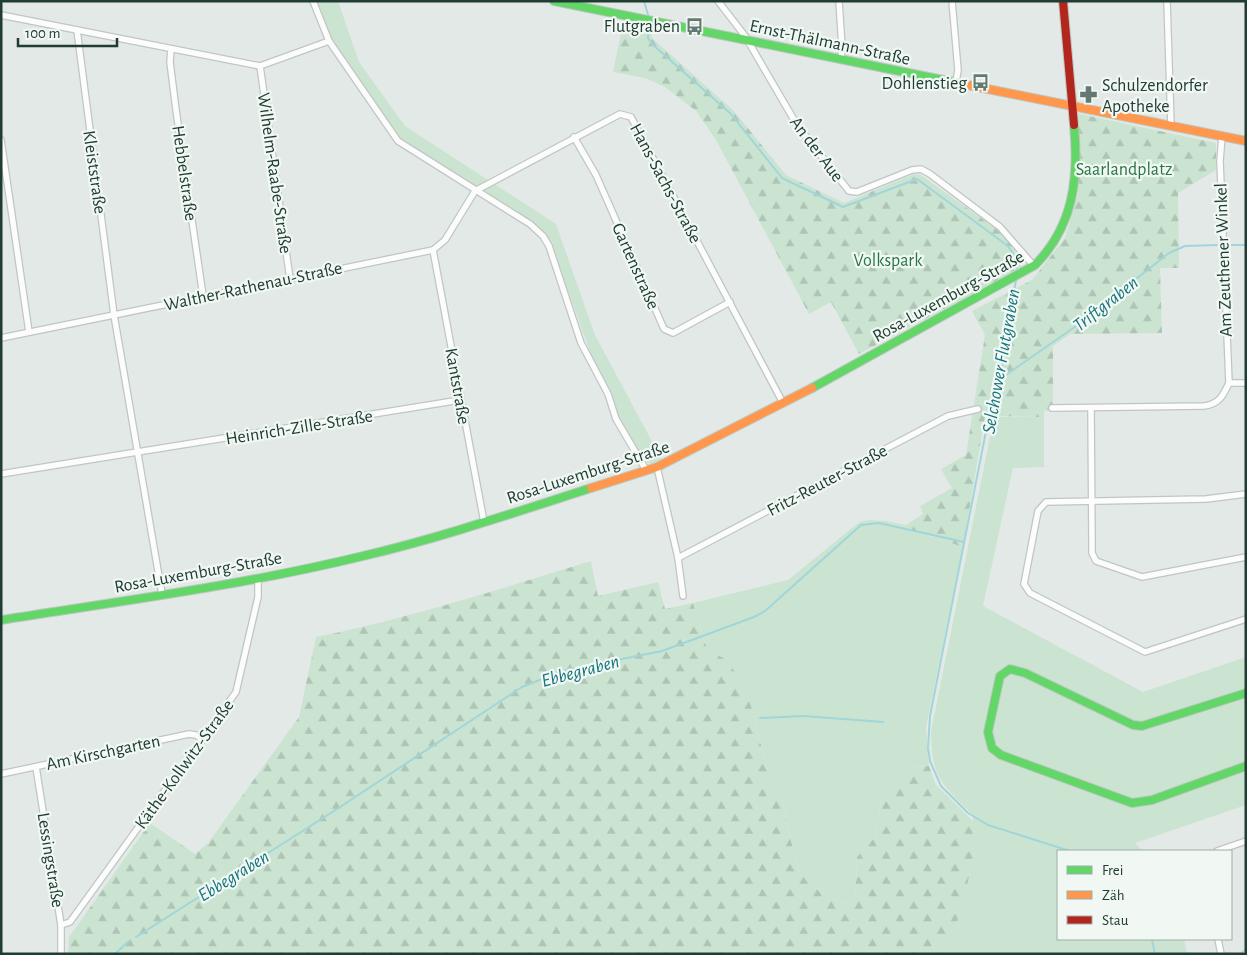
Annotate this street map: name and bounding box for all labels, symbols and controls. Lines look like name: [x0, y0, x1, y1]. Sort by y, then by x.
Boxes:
scale bar: [18, 15, 116, 47]
bus stop icon: Flutgraben: [684, 16, 704, 36]
street label: Ernst-Thälmann-Straße: [748, 17, 912, 69]
place label: Flutgraben: [604, 18, 680, 36]
text: 100 m: [25, 26, 60, 41]
bus stop icon: Dohlenstieg: [971, 73, 991, 93]
place label: Dohlenstieg: [882, 75, 967, 93]
place label: Schulzendorfer Apotheke: [1102, 77, 1208, 116]
pharmacy icon: Schulzendorfer Apotheke: [1078, 85, 1098, 105]
street label: Wilhelm-Raabe-Straße: [254, 92, 294, 255]
street label: An der Aue: [786, 114, 846, 186]
street label: Hans-Sachs-Straße: [626, 121, 704, 246]
street label: Hebbelstraße: [168, 124, 200, 222]
street label: Kleiststraße: [79, 129, 109, 215]
park label: Saarlandplatz: [1076, 161, 1172, 179]
street label: Am Zeuthener Winkel: [1212, 183, 1236, 337]
street label: Gartenstraße: [608, 221, 662, 312]
street label: Rosa-Luxemburg-Straße: [870, 248, 1027, 346]
park label: Volkspark: [854, 252, 923, 270]
street label: Walther-Rathenau-Straße: [163, 259, 344, 315]
water label: Triftgraben: [1070, 273, 1142, 335]
water label: Selchower Flutgraben: [979, 287, 1024, 435]
street label: Kantstraße: [441, 346, 473, 426]
street label: Heinrich-Zille-Straße: [224, 407, 374, 449]
street label: Rosa-Luxemburg-Straße: [505, 438, 672, 508]
street label: Fritz-Reuter-Straße: [764, 442, 891, 520]
street label: Rosa-Luxemburg-Straße: [113, 549, 283, 597]
water label: Ebbegraben: [539, 652, 621, 691]
street label: Käthe-Kollwitz-Straße: [132, 697, 238, 833]
street label: Am Kirschgarten: [45, 732, 162, 774]
street label: Lessingstraße: [34, 811, 66, 909]
water label: Ebbegraben: [195, 847, 273, 906]
legend: [1057, 850, 1232, 940]
text: Frei: [1102, 863, 1123, 878]
text: Zäh: [1102, 888, 1125, 903]
text: Stau: [1102, 913, 1129, 928]

